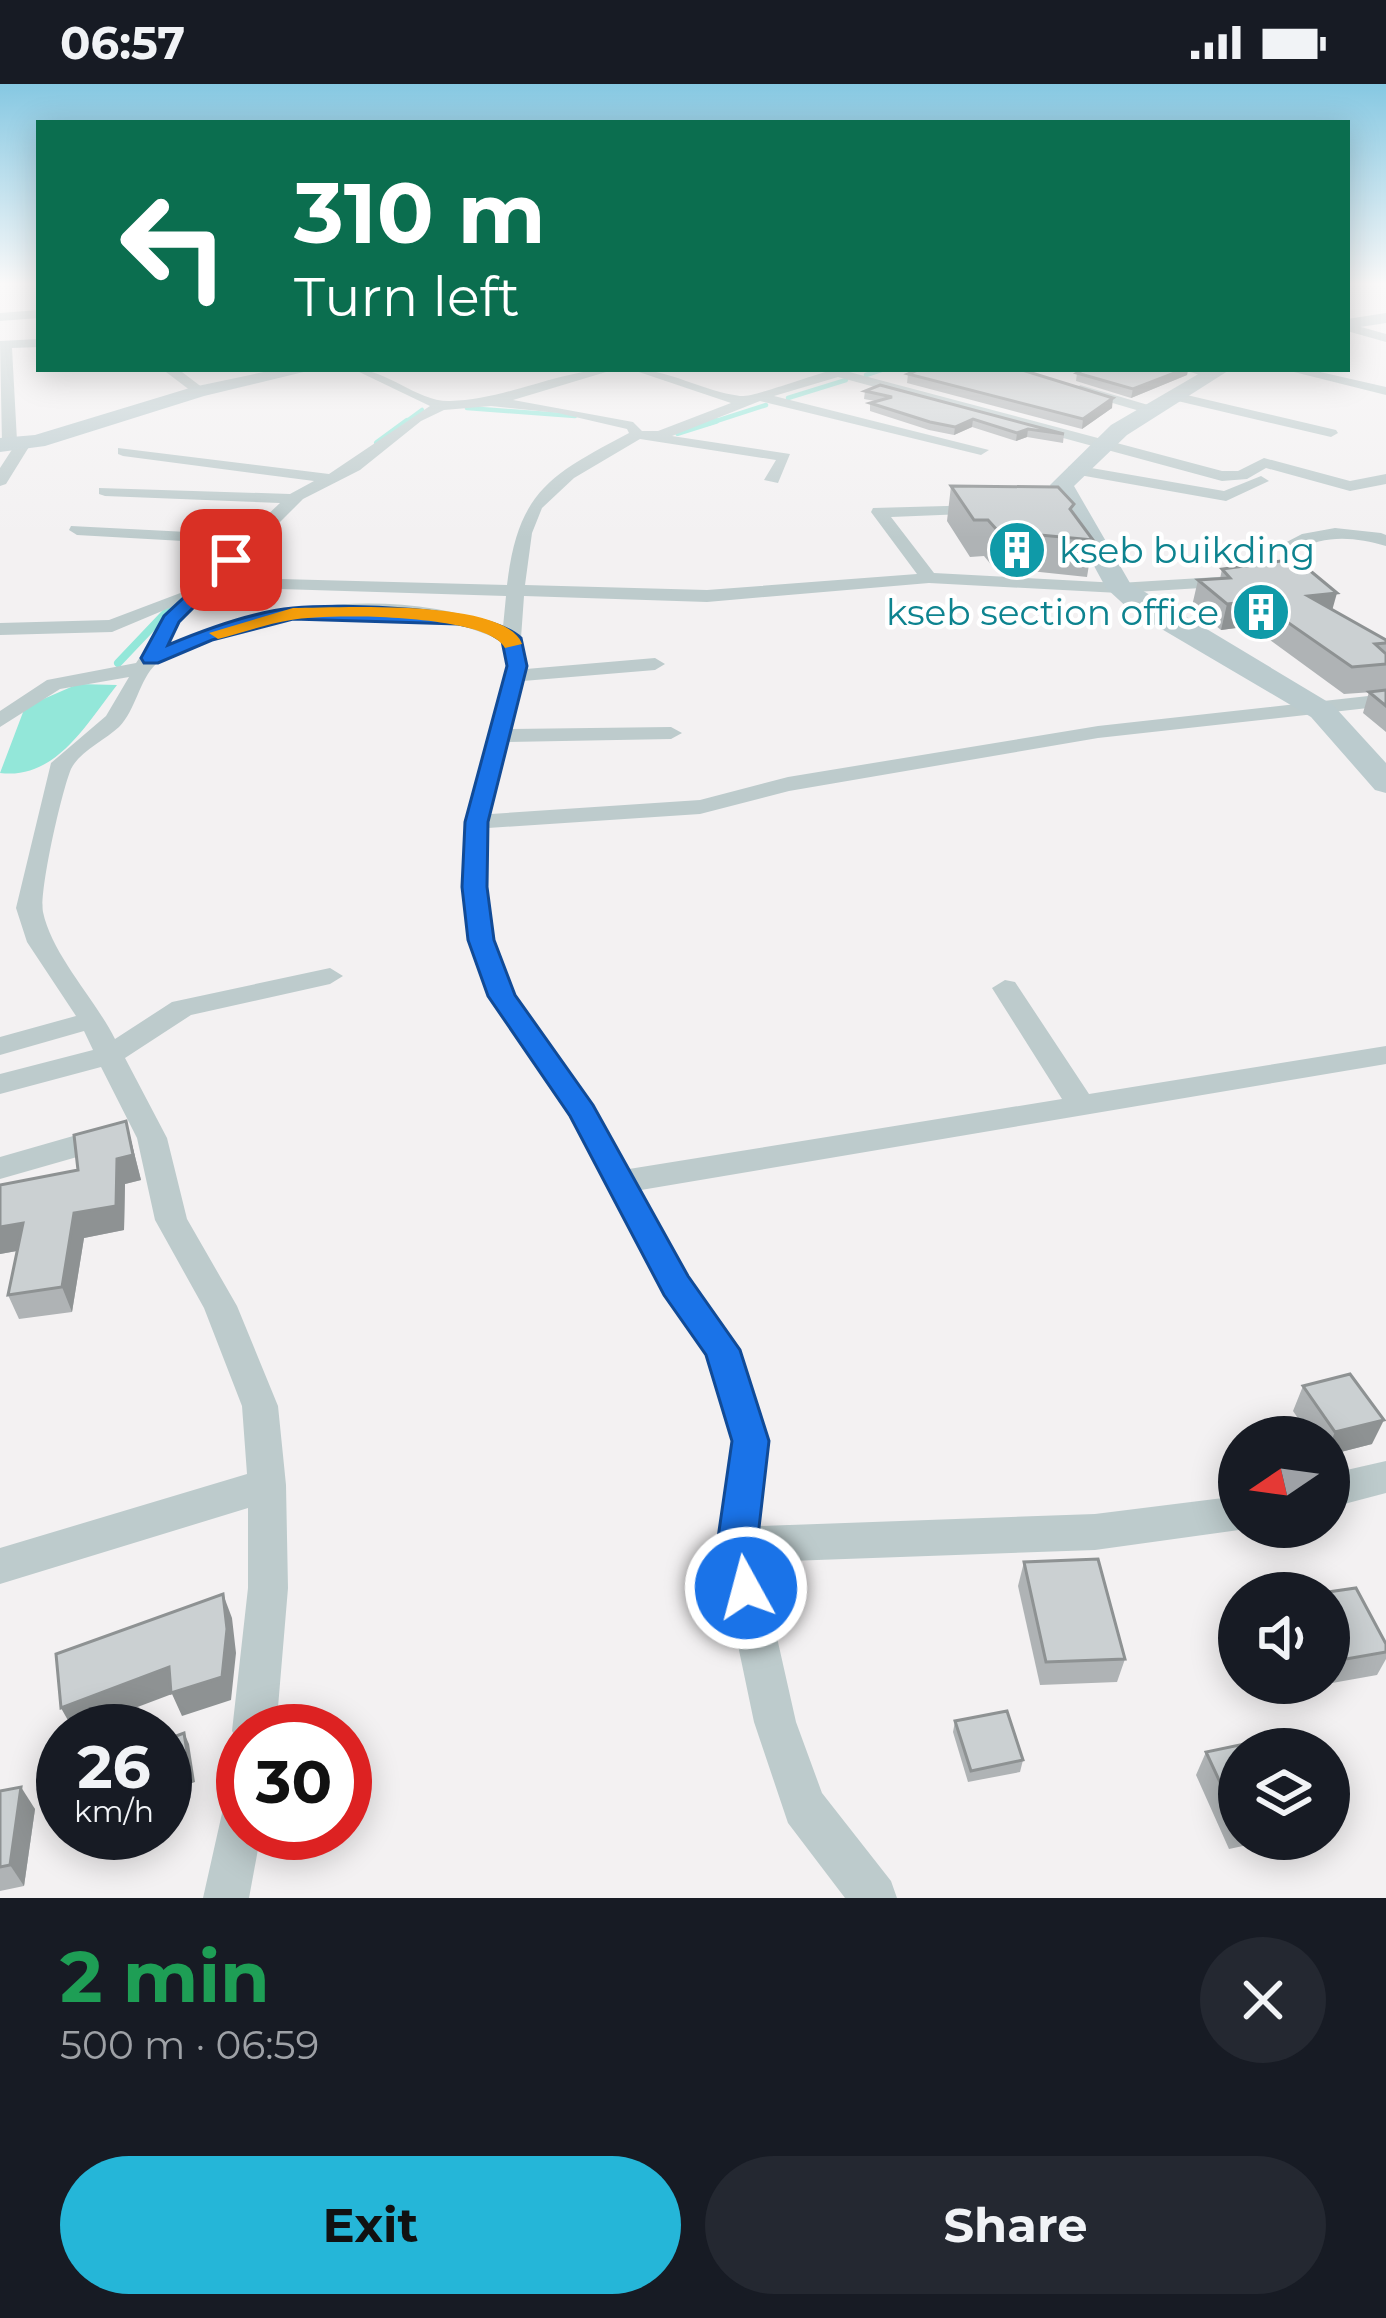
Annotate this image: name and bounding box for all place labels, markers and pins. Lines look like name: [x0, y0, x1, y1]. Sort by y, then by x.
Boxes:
pin: [180, 509, 282, 611]
building icon: kseb buikding: [986, 519, 1048, 581]
place label: kseb buikding: [1059, 528, 1315, 572]
building icon: kseb section office: [1230, 581, 1292, 643]
place label: kseb section office: [886, 590, 1219, 634]

